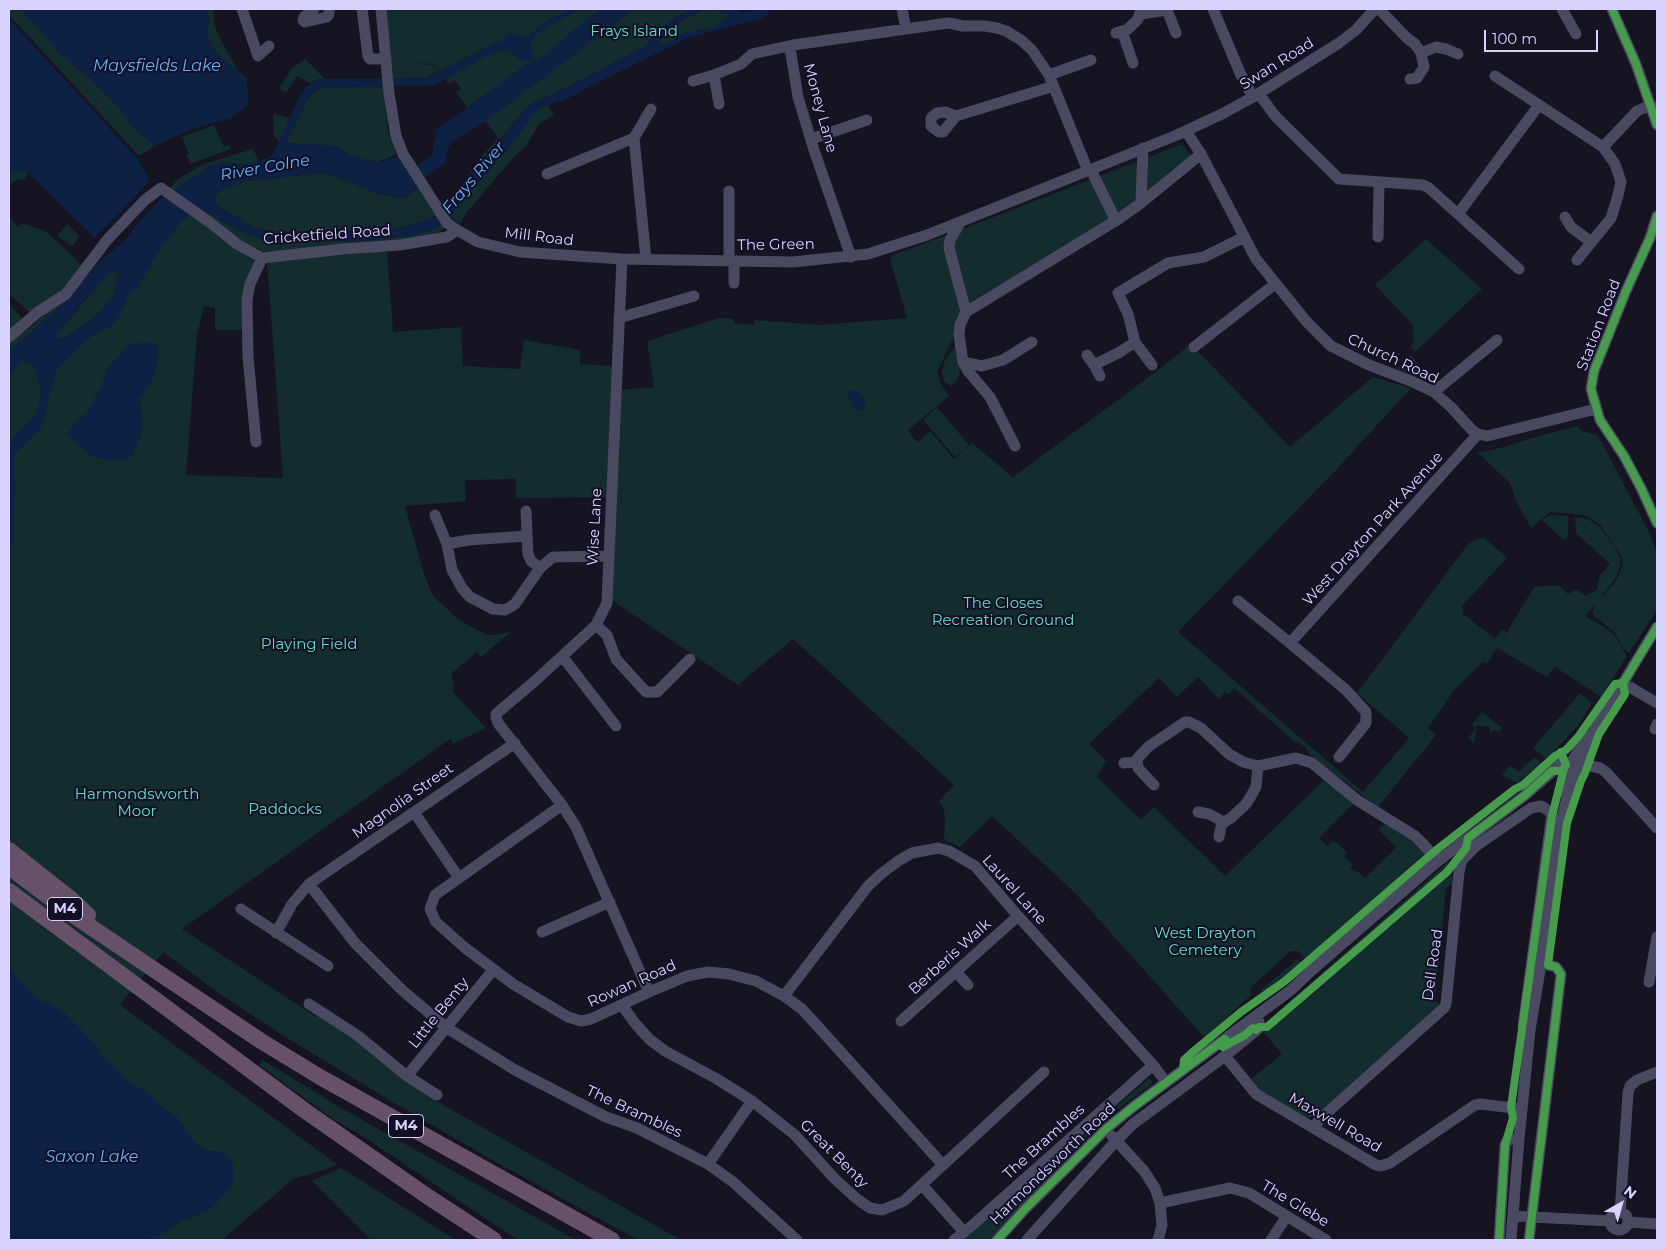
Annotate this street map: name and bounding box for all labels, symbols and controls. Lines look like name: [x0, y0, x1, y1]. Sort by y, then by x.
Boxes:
scale bar: [1486, 20, 1600, 52]
park label: Frays Island: [590, 23, 678, 41]
text: 100 m: [1492, 29, 1537, 48]
street label: Swan Road: [1237, 34, 1317, 94]
water label: Maysfields Lake: [93, 56, 221, 76]
street label: Money Lane: [799, 61, 841, 155]
water label: Frays River: [438, 138, 510, 218]
water label: River Colne: [219, 151, 311, 185]
street label: Cricketfield Road: [263, 222, 391, 248]
street label: Mill Road: [503, 224, 575, 250]
street label: The Green: [737, 235, 815, 255]
street label: Station Road: [1573, 277, 1625, 373]
street label: Church Road: [1345, 330, 1441, 388]
street label: West Drayton Park Avenue: [1299, 448, 1447, 610]
street label: Wise Lane: [584, 488, 606, 566]
park label: The Closes Recreation Ground: [932, 595, 1074, 630]
park label: Playing Field: [261, 636, 357, 654]
street label: Magnolia Street: [349, 759, 457, 843]
park label: Harmondsworth Moor: [75, 786, 199, 821]
park label: Paddocks: [248, 801, 322, 819]
street label: Laurel Lane: [978, 851, 1050, 929]
road number: M4: [48, 898, 82, 921]
street label: Berberis Walk: [905, 915, 995, 999]
park label: West Drayton Cemetery: [1154, 925, 1256, 960]
street label: Dell Road: [1419, 928, 1447, 1002]
street label: Rowan Road: [585, 956, 679, 1012]
street label: Little Benty: [405, 974, 473, 1052]
street label: The Brambles: [583, 1082, 685, 1142]
street label: Maxwell Road: [1285, 1089, 1385, 1157]
street label: Harmondsworth Road: [986, 1099, 1120, 1229]
street label: The Brambles: [999, 1101, 1089, 1183]
road number: M4: [388, 1114, 424, 1138]
street label: Great Benty: [796, 1116, 872, 1192]
water label: Saxon Lake: [46, 1147, 138, 1167]
street label: The Glebe: [1258, 1177, 1332, 1231]
north arrow: [1596, 1179, 1646, 1229]
text: N: [1620, 1182, 1640, 1203]

